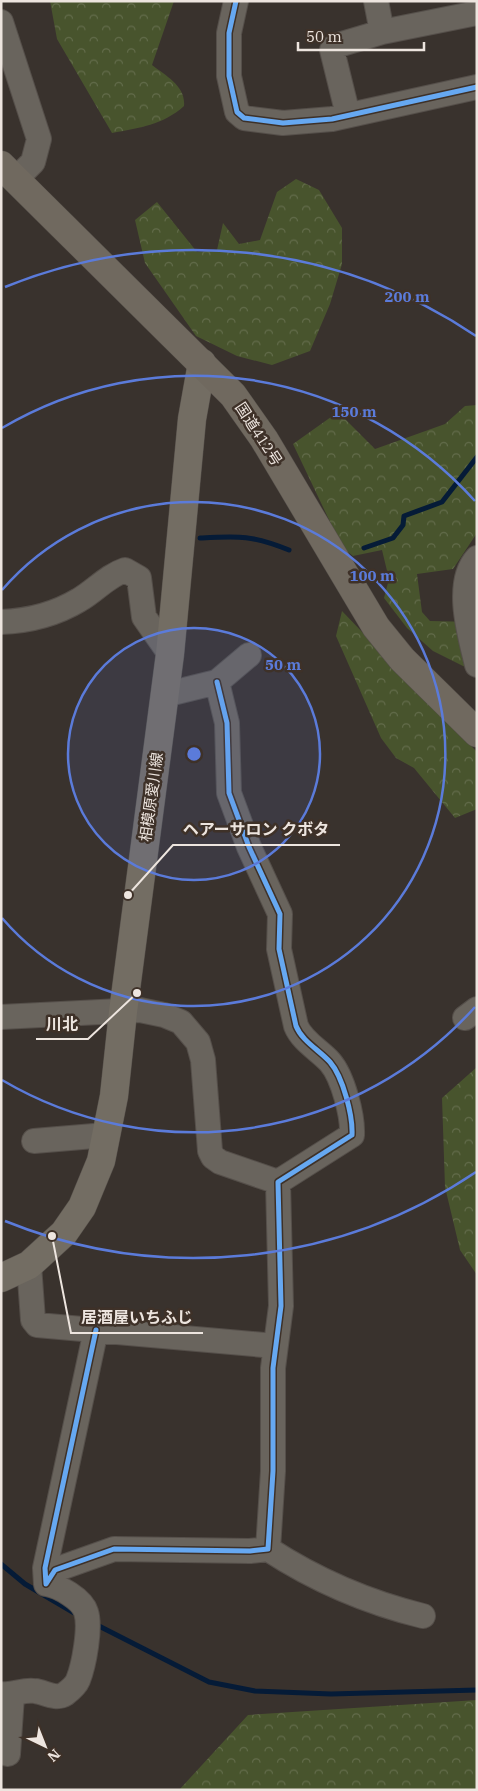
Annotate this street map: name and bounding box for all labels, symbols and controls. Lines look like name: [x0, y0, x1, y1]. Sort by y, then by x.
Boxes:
scale bar: [298, 20, 424, 52]
text: 50 m: [306, 27, 342, 46]
text: 200 m: [384, 287, 430, 306]
street label: 国道412号: [231, 399, 287, 469]
text: 150 m: [331, 402, 377, 421]
text: 100 m: [349, 566, 395, 585]
text: 50 m: [265, 655, 301, 674]
centre of rings: [185, 745, 203, 763]
street label: 相模原愛川線: [135, 751, 167, 843]
callout: ヘアーサロン クボタ: [173, 814, 340, 845]
text: ヘアーサロン クボタ: [183, 819, 329, 839]
callout: 川北: [36, 1008, 88, 1039]
text: 川北: [46, 1014, 78, 1034]
callout: 居酒屋いちふじ: [71, 1302, 203, 1333]
text: 居酒屋いちふじ: [81, 1307, 193, 1327]
north arrow: [20, 1721, 70, 1771]
text: N: [44, 1745, 64, 1766]

